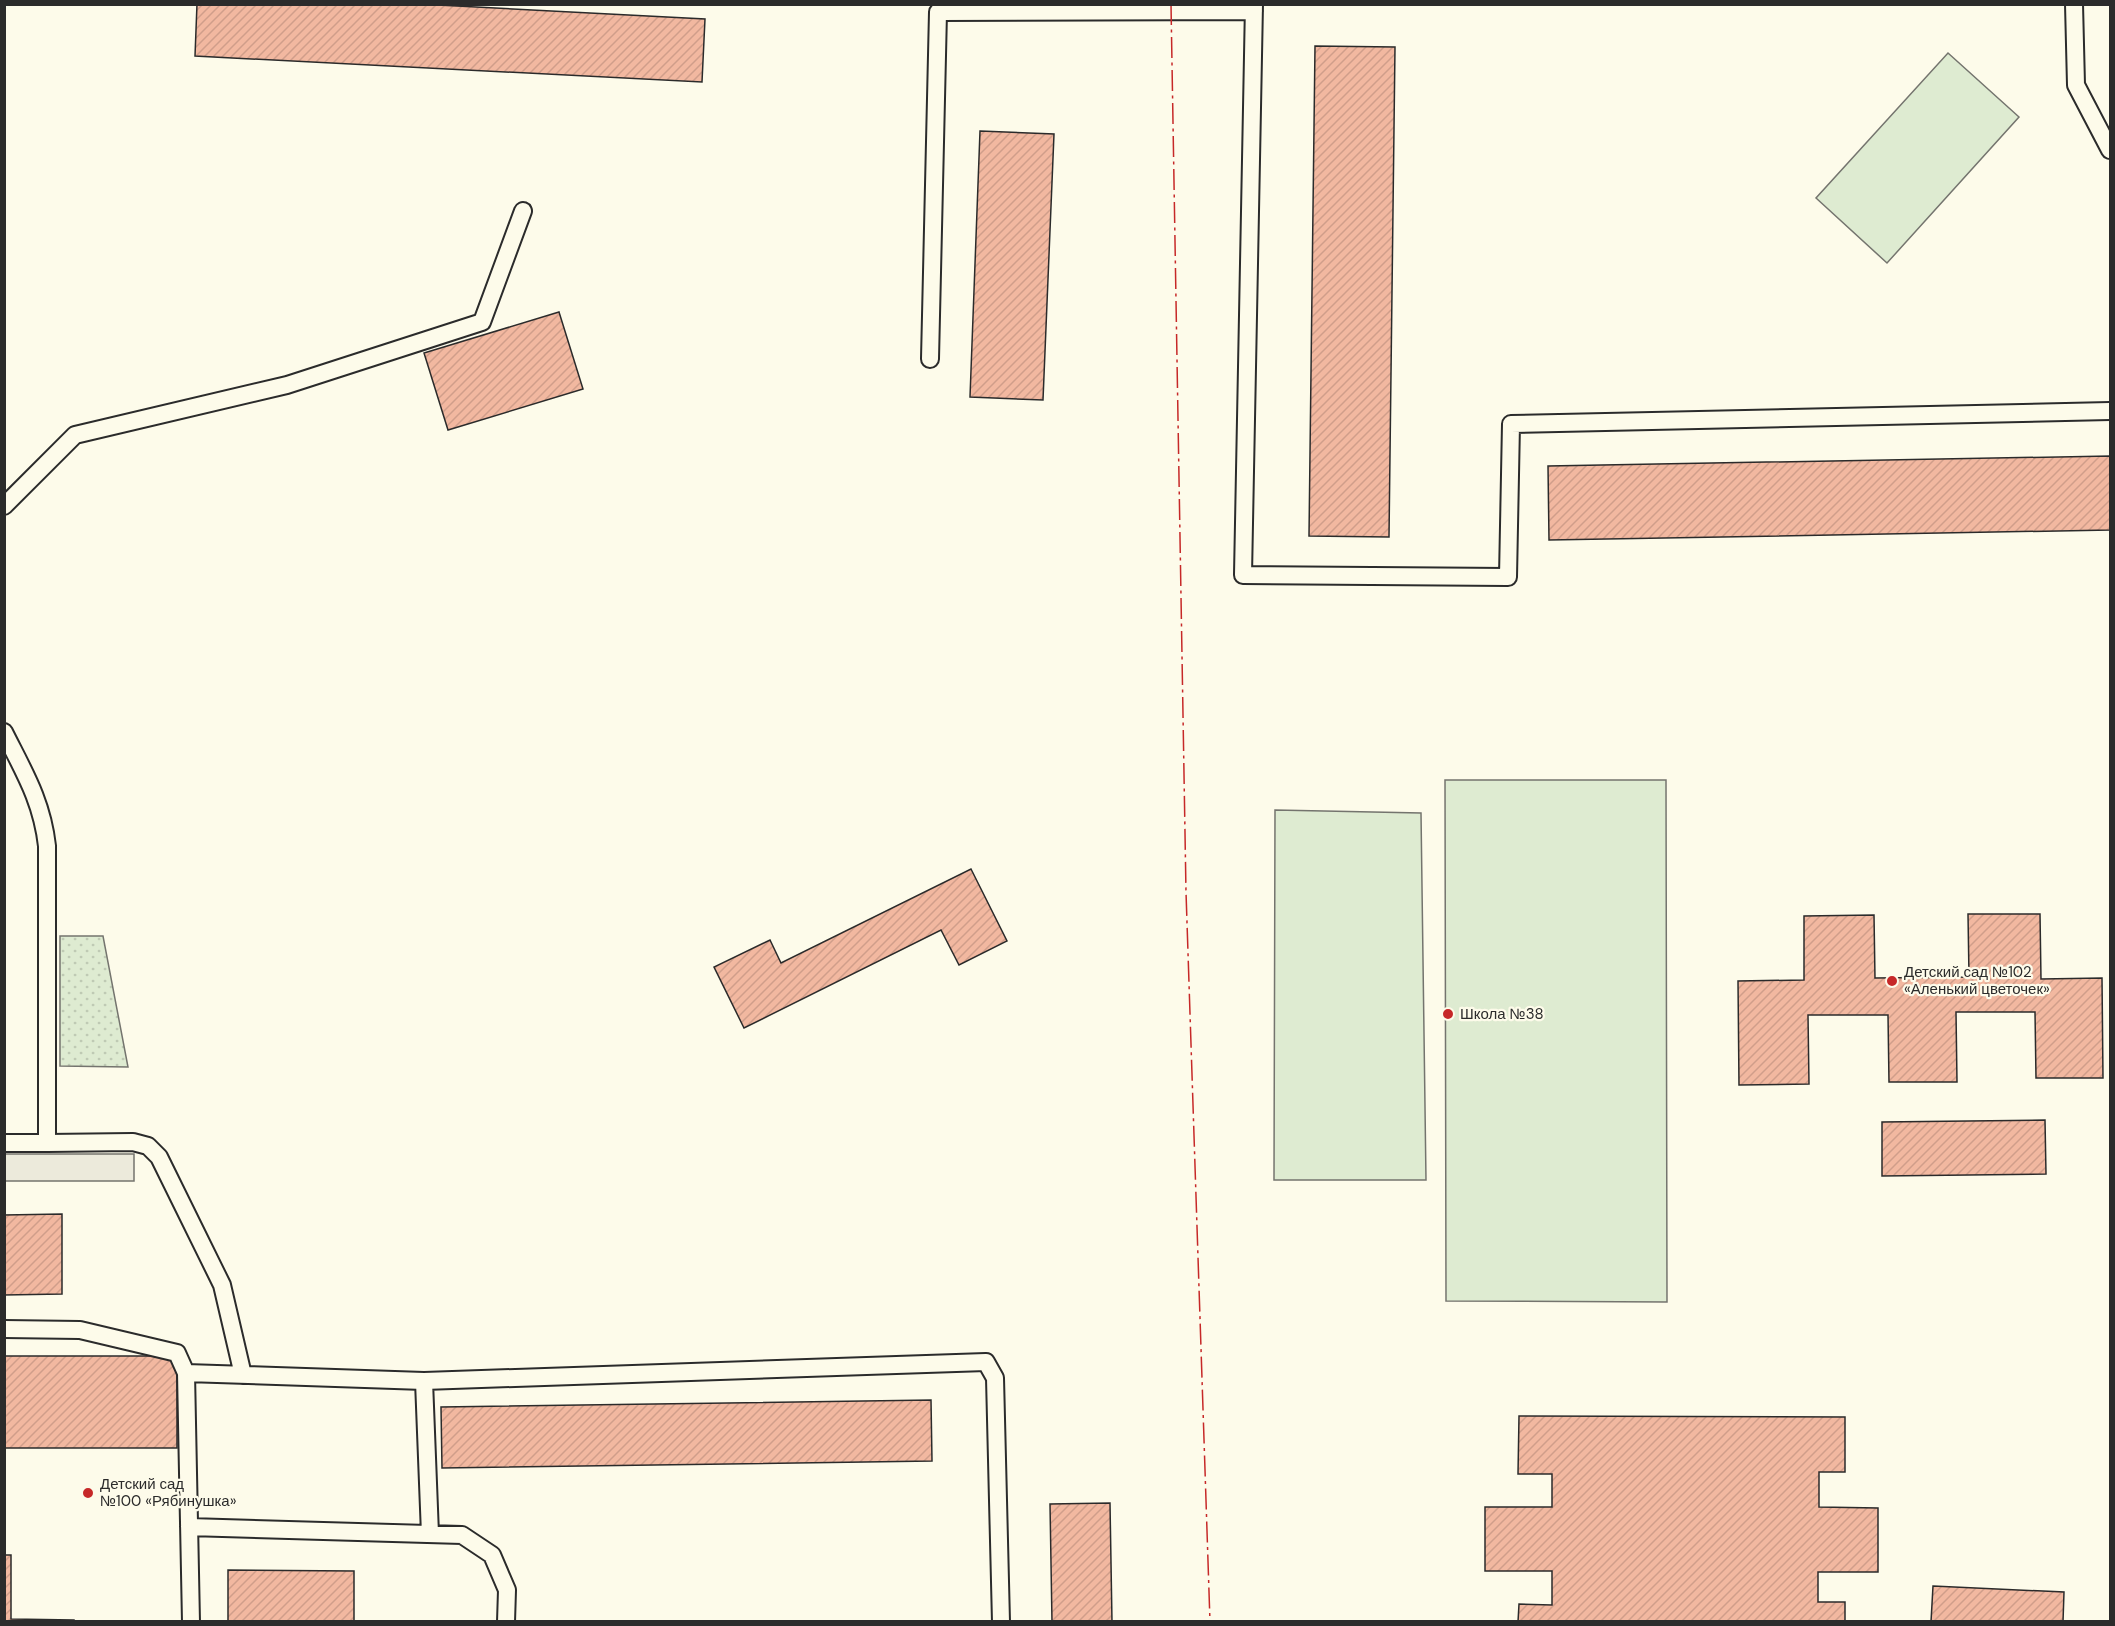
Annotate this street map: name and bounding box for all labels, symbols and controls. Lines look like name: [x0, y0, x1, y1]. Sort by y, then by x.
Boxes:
place label: Детский сад №102 «Аленький цветочек»: [1904, 962, 2050, 999]
marker: Детский сад №102 «Аленький цветочек»: [1885, 974, 1899, 988]
place label: Школа №38: [1460, 1004, 1544, 1024]
marker: Школа №38: [1441, 1007, 1455, 1021]
place label: Детский сад №100 «Рябинушка»: [100, 1474, 237, 1511]
marker: Детский сад №100 «Рябинушка»: [81, 1486, 95, 1500]

